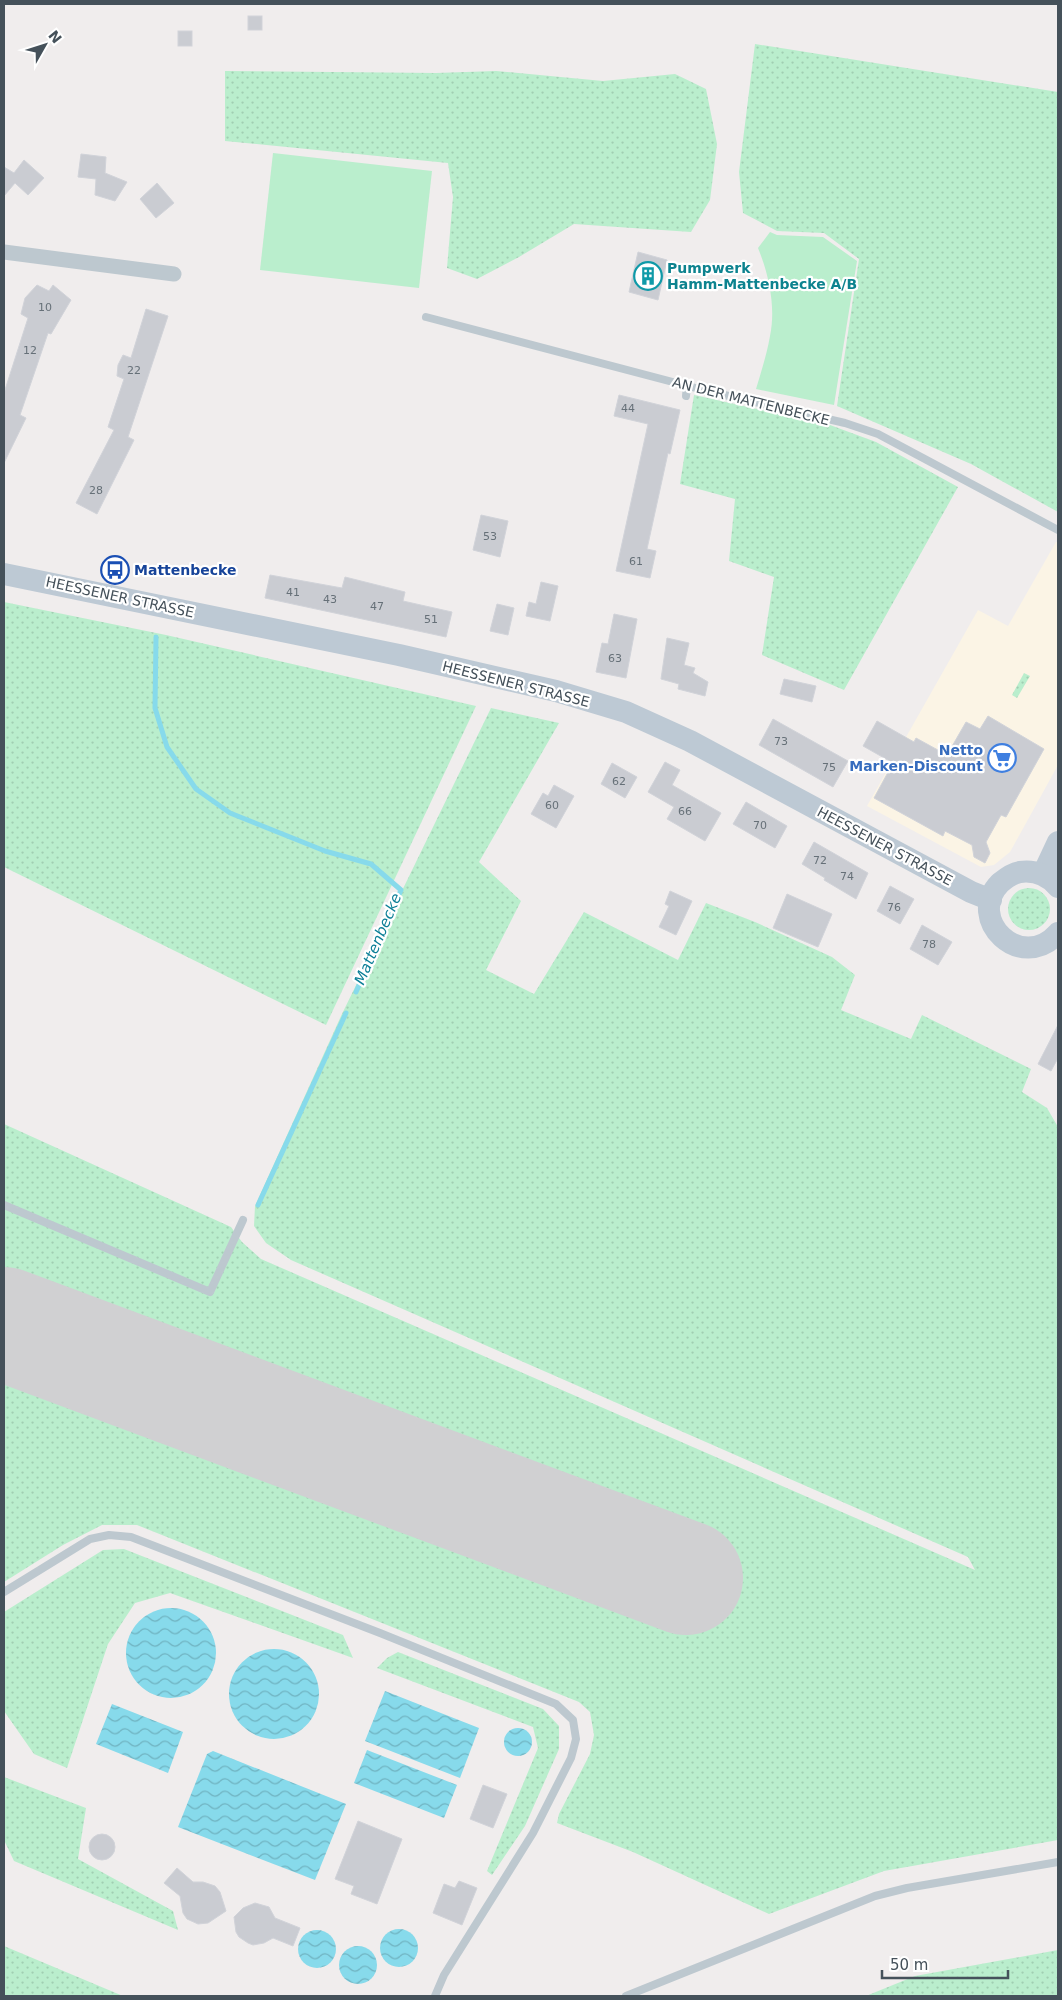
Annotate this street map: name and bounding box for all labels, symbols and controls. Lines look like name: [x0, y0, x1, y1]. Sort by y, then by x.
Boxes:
north arrow: [20, 20, 70, 70]
text: N: [45, 27, 65, 46]
place label: Pumpwerk Hamm-Mattenbecke A/B: [667, 260, 857, 292]
building icon: Pumpwerk Hamm-Mattenbecke A/B: [633, 261, 663, 291]
house number: 10: [38, 301, 52, 314]
house number: 12: [23, 344, 37, 357]
house number: 22: [127, 364, 141, 377]
street label: AN DER MATTENBECKE: [671, 374, 831, 428]
house number: 44: [621, 402, 635, 415]
house number: 28: [89, 484, 103, 497]
house number: 53: [483, 530, 497, 543]
bus stop icon: Mattenbecke: [100, 555, 130, 585]
house number: 61: [629, 555, 643, 568]
place label: Mattenbecke: [134, 562, 236, 578]
street label: HEESSENER STRASSE: [44, 573, 196, 621]
house number: 41: [286, 586, 300, 599]
house number: 43: [323, 593, 337, 606]
house number: 47: [370, 600, 384, 613]
house number: 51: [424, 613, 438, 626]
house number: 63: [608, 652, 622, 665]
street label: HEESSENER STRASSE: [441, 658, 591, 710]
house number: 73: [774, 735, 788, 748]
place label: Netto Marken-Discount: [849, 742, 983, 774]
supermarket icon: Netto Marken-Discount: [987, 743, 1017, 773]
house number: 75: [822, 761, 836, 774]
house number: 62: [612, 775, 626, 788]
house number: 60: [545, 799, 559, 812]
street label: HEESSENER STRASSE: [815, 803, 955, 889]
house number: 66: [678, 805, 692, 818]
house number: 70: [753, 819, 767, 832]
house number: 72: [813, 854, 827, 867]
house number: 74: [840, 870, 854, 883]
water label: Mattenbecke: [351, 891, 405, 987]
house number: 76: [887, 901, 901, 914]
house number: 78: [922, 938, 936, 951]
scale bar: [882, 1948, 1008, 1980]
text: 50 m: [890, 1956, 928, 1974]

